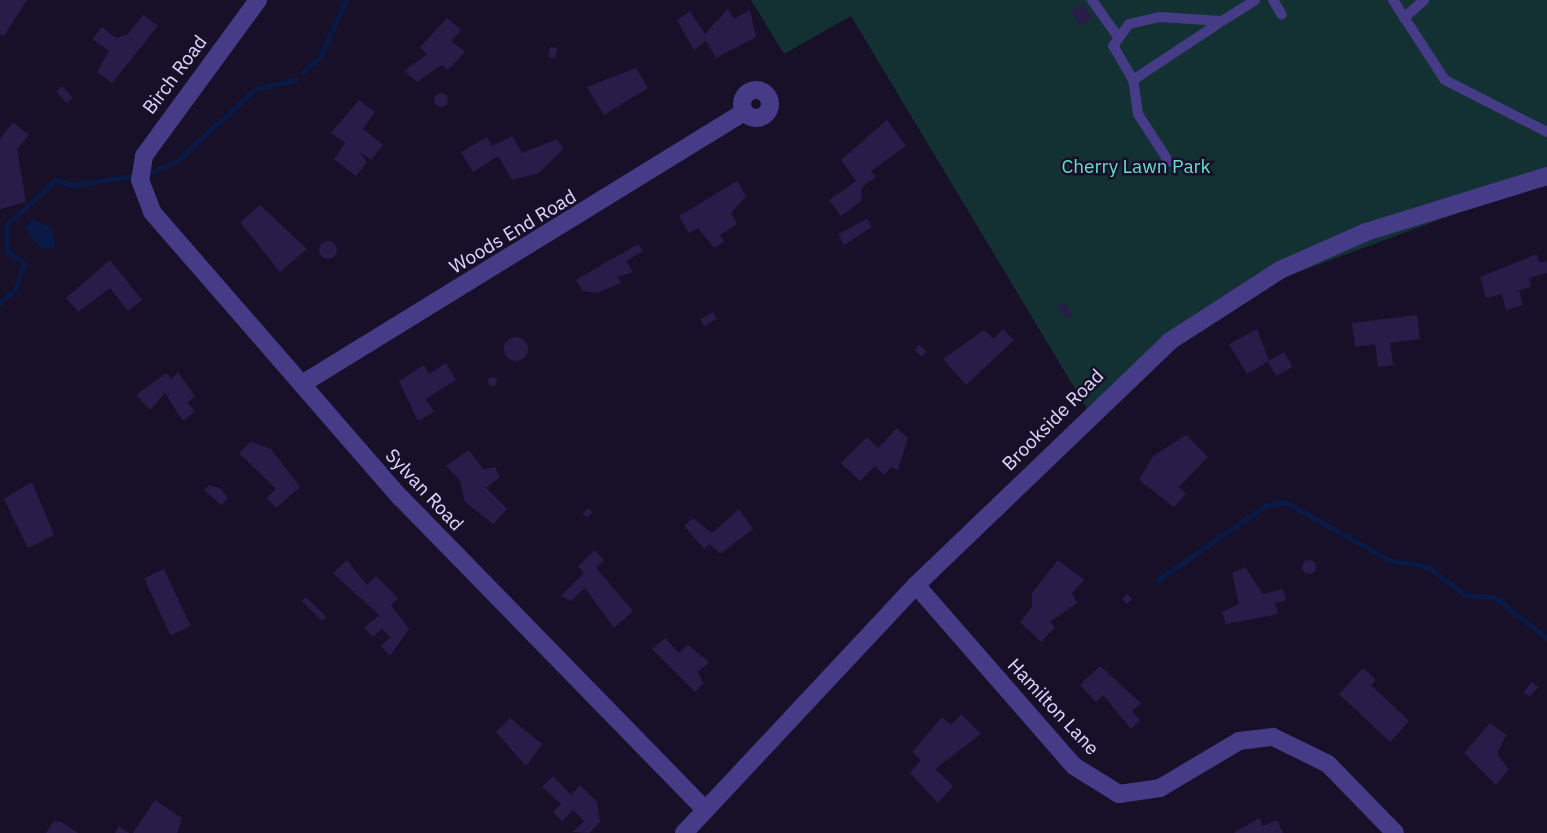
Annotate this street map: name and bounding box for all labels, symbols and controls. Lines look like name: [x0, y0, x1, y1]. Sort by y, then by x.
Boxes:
street label: Birch Road: [138, 31, 212, 119]
park label: Cherry Lawn Park: [1061, 156, 1211, 178]
street label: Woods End Road: [446, 185, 580, 279]
street label: Brookside Road: [998, 365, 1108, 475]
street label: Sylvan Road: [380, 444, 468, 536]
street label: Hamilton Lane: [1003, 654, 1103, 760]

